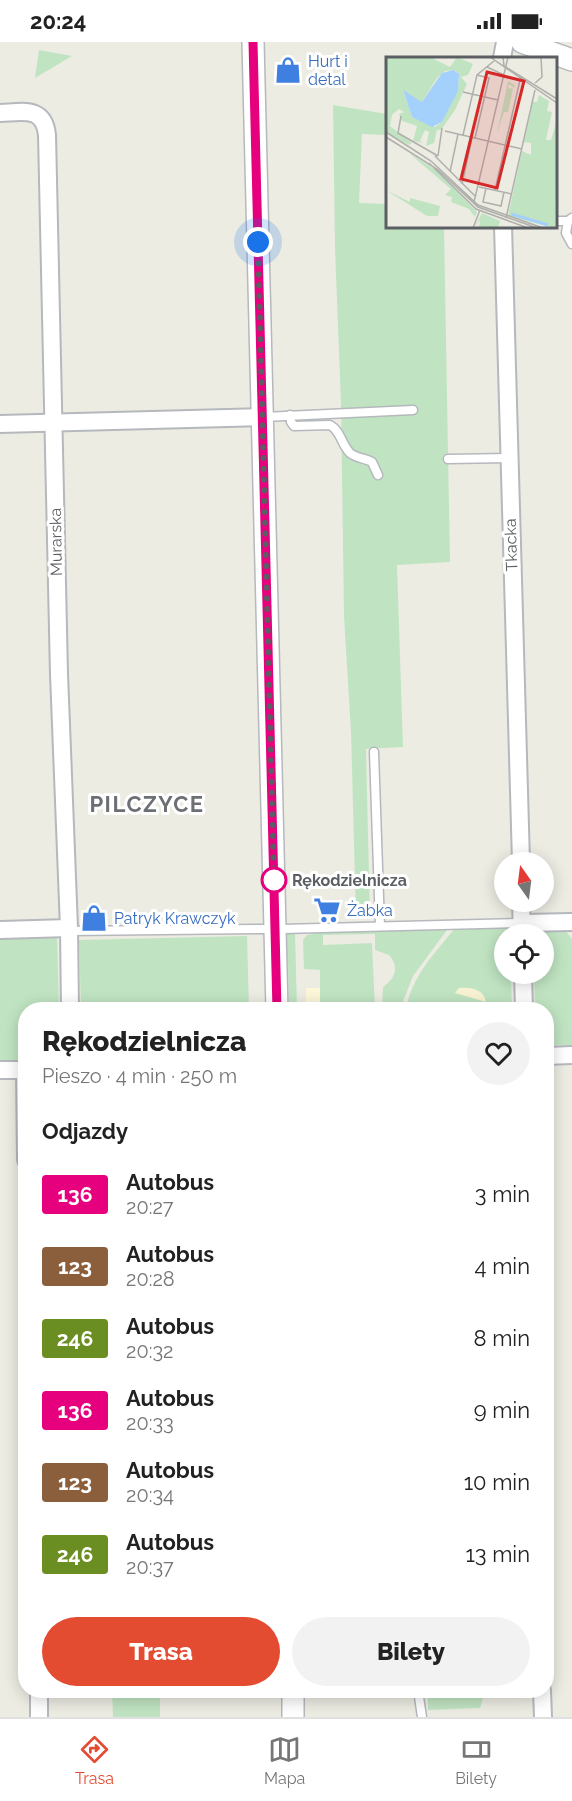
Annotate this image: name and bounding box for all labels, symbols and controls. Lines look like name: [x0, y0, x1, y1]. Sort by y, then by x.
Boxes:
text: 20:24: [30, 8, 86, 34]
place label: Hurt i detal: [308, 52, 348, 89]
shop icon: Hurt i detal: [273, 55, 303, 85]
inset map: [386, 57, 557, 228]
your location: [243, 227, 273, 257]
street label: Murarska: [46, 508, 66, 576]
street label: Tkacka: [501, 518, 521, 572]
district label: PILCZYCE: [89, 791, 205, 817]
north arrow: [494, 852, 554, 912]
map controls: [494, 852, 554, 984]
marker: Rękodzielnicza: [261, 867, 287, 893]
place label: Rękodzielnicza: [292, 871, 407, 890]
supermarket icon: Żabka: [312, 895, 342, 925]
place label: Żabka: [347, 900, 393, 920]
shop icon: Patryk Krawczyk: [79, 903, 109, 933]
place label: Patryk Krawczyk: [114, 909, 236, 928]
button: locate: [494, 924, 554, 984]
button: heart: [467, 1022, 530, 1085]
text: Rękodzielnicza: [42, 1025, 246, 1058]
text: Pieszo · 4 min · 250 m: [42, 1064, 237, 1088]
text: Odjazdy: [42, 1118, 128, 1144]
text: Autobus: [126, 1169, 214, 1195]
text: 3 min: [475, 1181, 530, 1207]
text: 136: [58, 1182, 92, 1207]
text: 20:27: [126, 1195, 174, 1219]
text: Autobus: [126, 1241, 214, 1267]
text: 4 min: [475, 1253, 530, 1279]
text: 123: [58, 1254, 92, 1279]
text: 20:28: [126, 1267, 175, 1291]
text: Autobus: [126, 1313, 214, 1339]
text: 8 min: [474, 1325, 530, 1351]
text: 246: [57, 1326, 93, 1351]
text: 20:32: [126, 1339, 174, 1363]
text: Autobus: [126, 1385, 214, 1411]
text: 9 min: [474, 1397, 530, 1423]
text: 136: [58, 1398, 92, 1423]
text: 20:33: [126, 1411, 174, 1435]
text: Autobus: [126, 1457, 214, 1483]
text: 10 min: [464, 1469, 530, 1495]
text: 123: [58, 1470, 92, 1495]
text: 20:34: [126, 1483, 174, 1507]
text: Autobus: [126, 1529, 214, 1555]
text: 13 min: [465, 1541, 530, 1567]
text: 246: [57, 1542, 93, 1567]
text: 20:37: [126, 1555, 174, 1579]
button: Trasa: [42, 1617, 280, 1686]
button: Bilety: [292, 1617, 530, 1686]
tab: Trasa: [75, 1733, 114, 1788]
tab: Mapa: [264, 1733, 305, 1788]
tab: Bilety: [455, 1733, 497, 1788]

